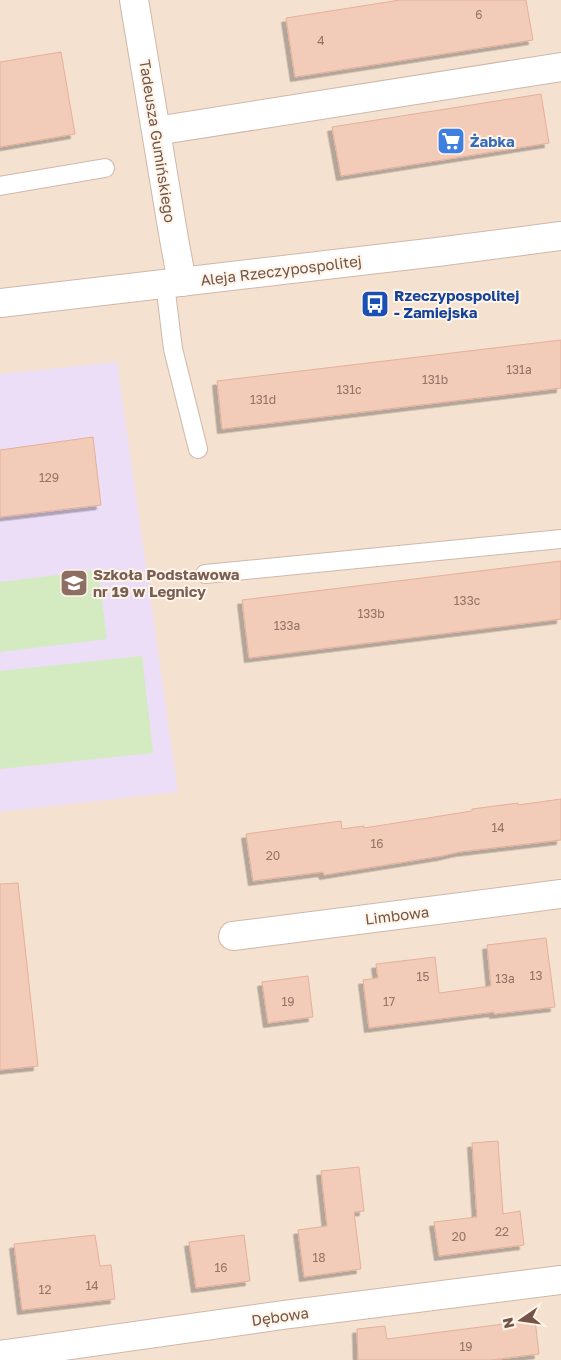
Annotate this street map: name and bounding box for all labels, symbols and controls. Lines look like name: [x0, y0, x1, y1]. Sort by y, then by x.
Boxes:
house number: 6: [475, 7, 483, 22]
house number: 4: [317, 33, 325, 48]
street label: Tadeusza Gumińskiego: [136, 58, 180, 224]
supermarket icon: Żabka: [436, 126, 466, 156]
place label: Żabka: [470, 132, 515, 150]
street label: Aleja Rzeczypospolitej: [199, 251, 363, 289]
place label: Rzeczypospolitej - Zamiejska: [394, 286, 519, 321]
bus stop icon: Rzeczypospolitej - Zamiejska: [360, 289, 390, 319]
house number: 131a: [506, 362, 532, 377]
house number: 131b: [422, 372, 448, 387]
house number: 131c: [336, 382, 362, 397]
house number: 131d: [250, 392, 276, 407]
house number: 129: [39, 470, 59, 485]
place label: Szkoła Podstawowa nr 19 w Legnicy: [93, 565, 240, 600]
school or university icon: Szkoła Podstawowa nr 19 w Legnicy: [59, 568, 89, 598]
house number: 133c: [454, 593, 481, 608]
house number: 133b: [357, 606, 385, 621]
house number: 133a: [274, 618, 300, 633]
house number: 14: [491, 820, 505, 835]
house number: 16: [370, 836, 384, 851]
house number: 20: [266, 848, 280, 863]
street label: Limbowa: [364, 902, 430, 928]
house number: 13: [530, 968, 542, 983]
house number: 15: [417, 969, 429, 984]
house number: 13a: [495, 971, 515, 986]
house number: 19: [281, 994, 295, 1009]
house number: 17: [383, 994, 395, 1009]
house number: 22: [495, 1224, 509, 1239]
house number: 20: [452, 1229, 466, 1244]
house number: 18: [312, 1250, 326, 1265]
house number: 16: [214, 1260, 228, 1275]
house number: 14: [85, 1278, 99, 1293]
house number: 12: [39, 1282, 51, 1297]
north arrow: [496, 1295, 546, 1345]
street label: Dębowa: [250, 1303, 310, 1329]
text: N: [498, 1316, 517, 1330]
house number: 19: [459, 1339, 473, 1354]

